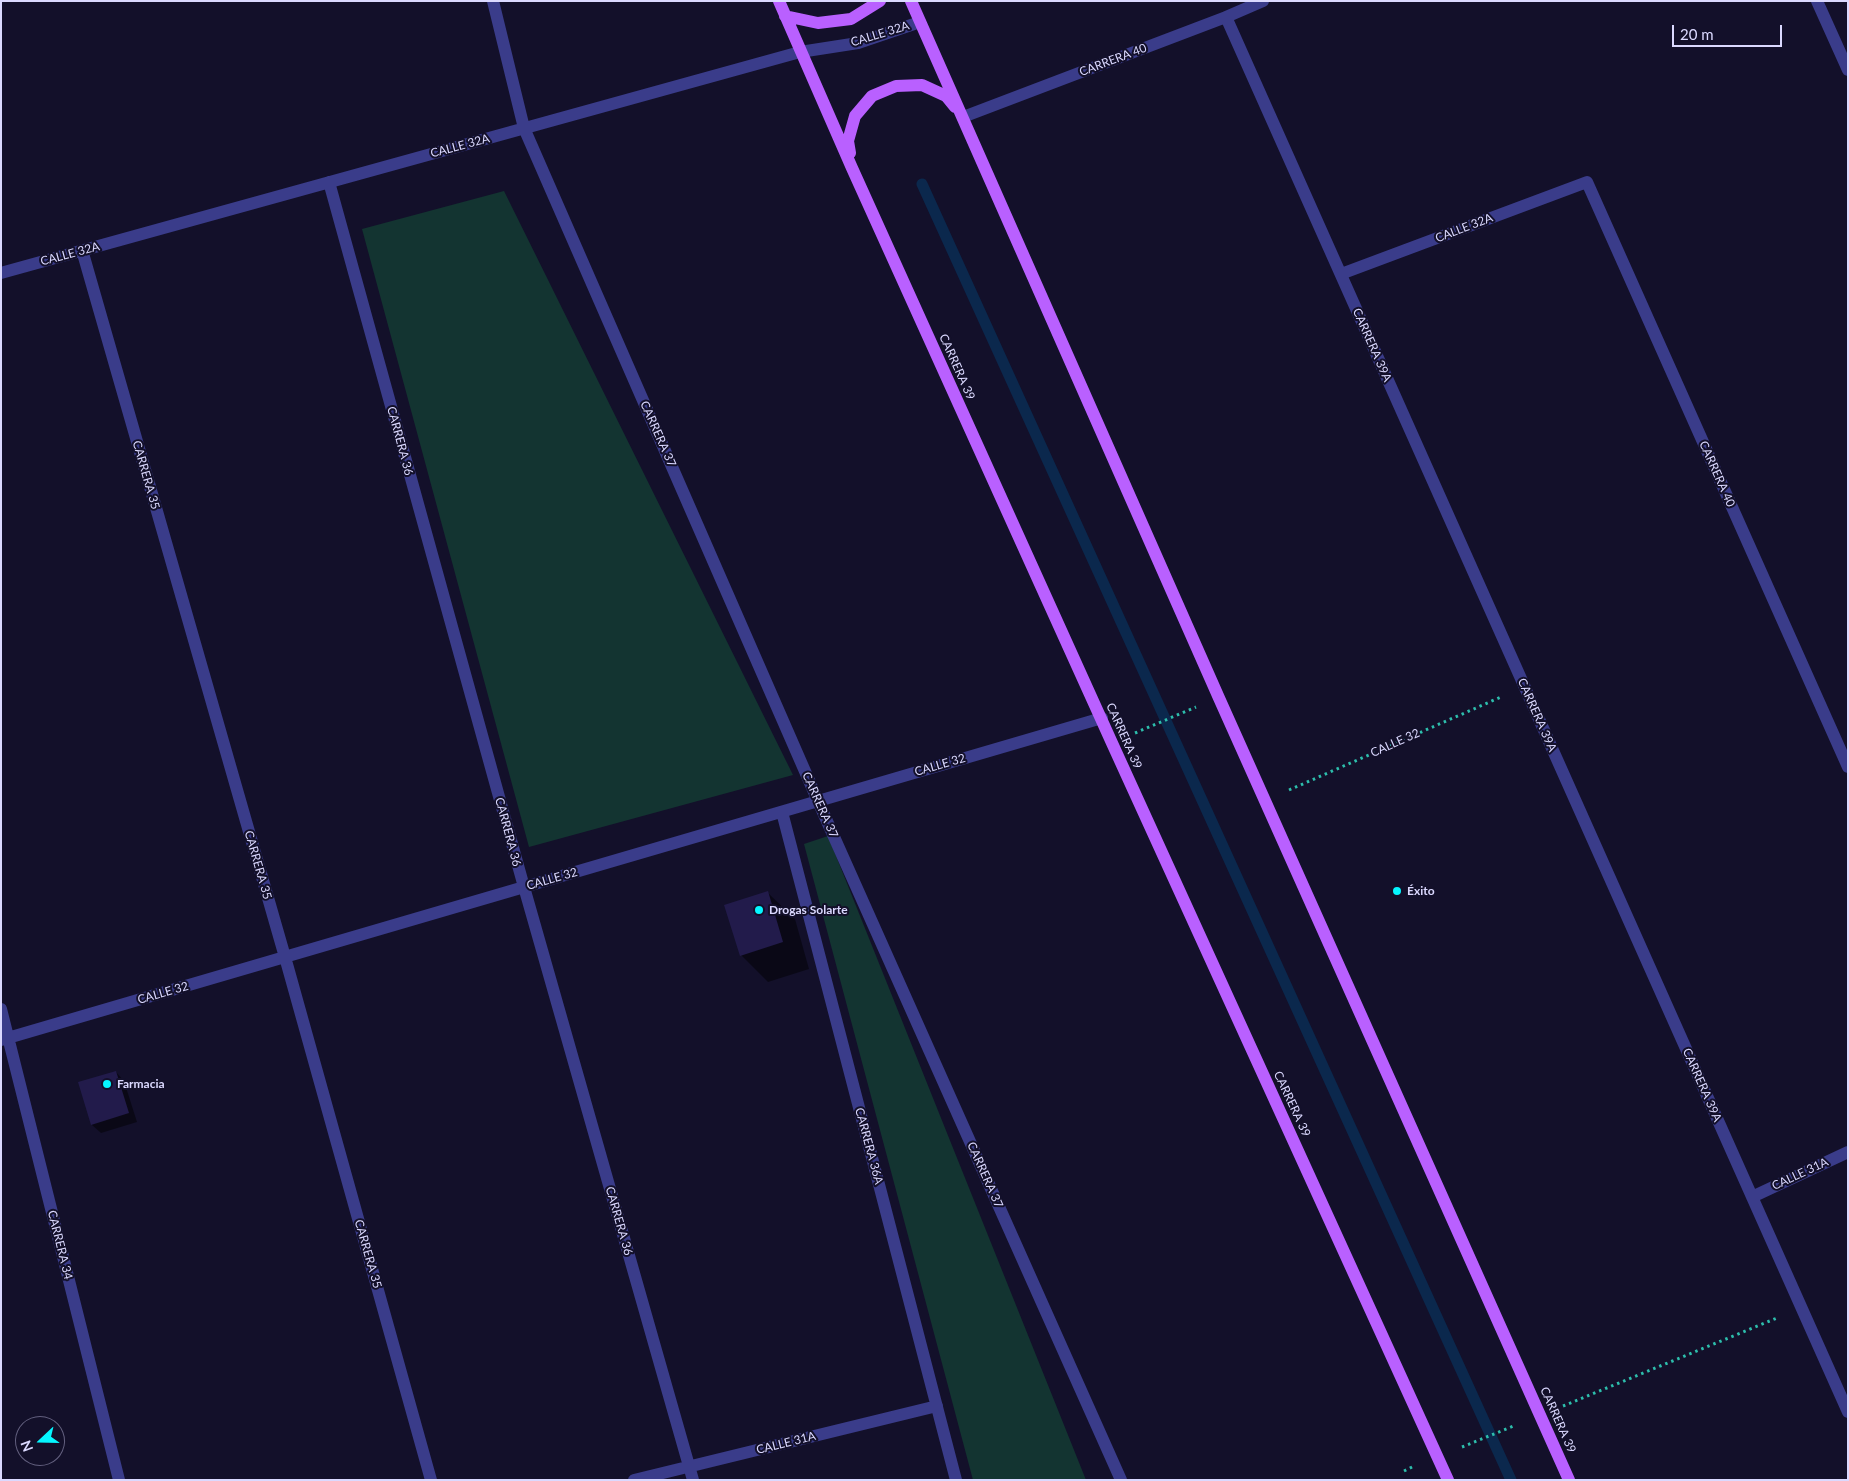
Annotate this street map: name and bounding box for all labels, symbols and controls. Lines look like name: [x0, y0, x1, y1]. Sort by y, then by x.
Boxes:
scale bar: [1674, 15, 1784, 47]
street label: CALLE 32A: [849, 18, 911, 50]
text: 20 m: [1680, 25, 1714, 43]
street label: CARRERA 40: [1077, 41, 1149, 79]
street label: CALLE 32A: [429, 131, 491, 161]
street label: CALLE 32A: [1433, 210, 1495, 246]
street label: CALLE 32A: [39, 239, 101, 269]
street label: CARRERA 39A: [1349, 306, 1395, 384]
street label: CARRERA 39: [936, 332, 978, 402]
street label: CARRERA 37: [637, 399, 679, 469]
street label: CARRERA 36: [384, 405, 416, 477]
street label: CARRERA 35: [129, 439, 163, 511]
street label: CARRERA 40: [1696, 439, 1738, 509]
street label: CARRERA 39A: [1514, 676, 1560, 754]
street label: CARRERA 39: [1103, 701, 1145, 771]
street label: CALLE 32: [1368, 726, 1422, 760]
street label: CALLE 32: [913, 751, 967, 779]
street label: CARRERA 37: [799, 770, 841, 840]
street label: CARRERA 36: [492, 796, 524, 868]
street label: CARRERA 35: [241, 829, 275, 901]
street label: CALLE 32: [525, 865, 579, 893]
place label: Éxito: [1407, 884, 1435, 898]
marker: Éxito: [1391, 885, 1403, 897]
place label: Drogas Solarte: [769, 903, 848, 917]
marker: Drogas Solarte: [753, 904, 765, 916]
street label: CALLE 32: [136, 979, 190, 1007]
street label: CARRERA 39A: [1679, 1046, 1725, 1124]
street label: CARRERA 39: [1271, 1069, 1313, 1139]
place label: Farmacia: [117, 1077, 165, 1091]
marker: Farmacia: [101, 1078, 113, 1090]
street label: CARRERA 36A: [852, 1106, 886, 1186]
street label: CARRERA 37: [964, 1140, 1006, 1210]
street label: CALLE 31A: [1770, 1155, 1830, 1193]
street label: CARRERA 36: [602, 1185, 636, 1257]
street label: CARRERA 34: [44, 1209, 76, 1281]
street label: CARRERA 35: [351, 1218, 385, 1290]
street label: CARRERA 39: [1537, 1385, 1579, 1455]
north arrow: [15, 1416, 65, 1466]
street label: CALLE 31A: [755, 1429, 817, 1457]
text: N: [17, 1438, 36, 1454]

